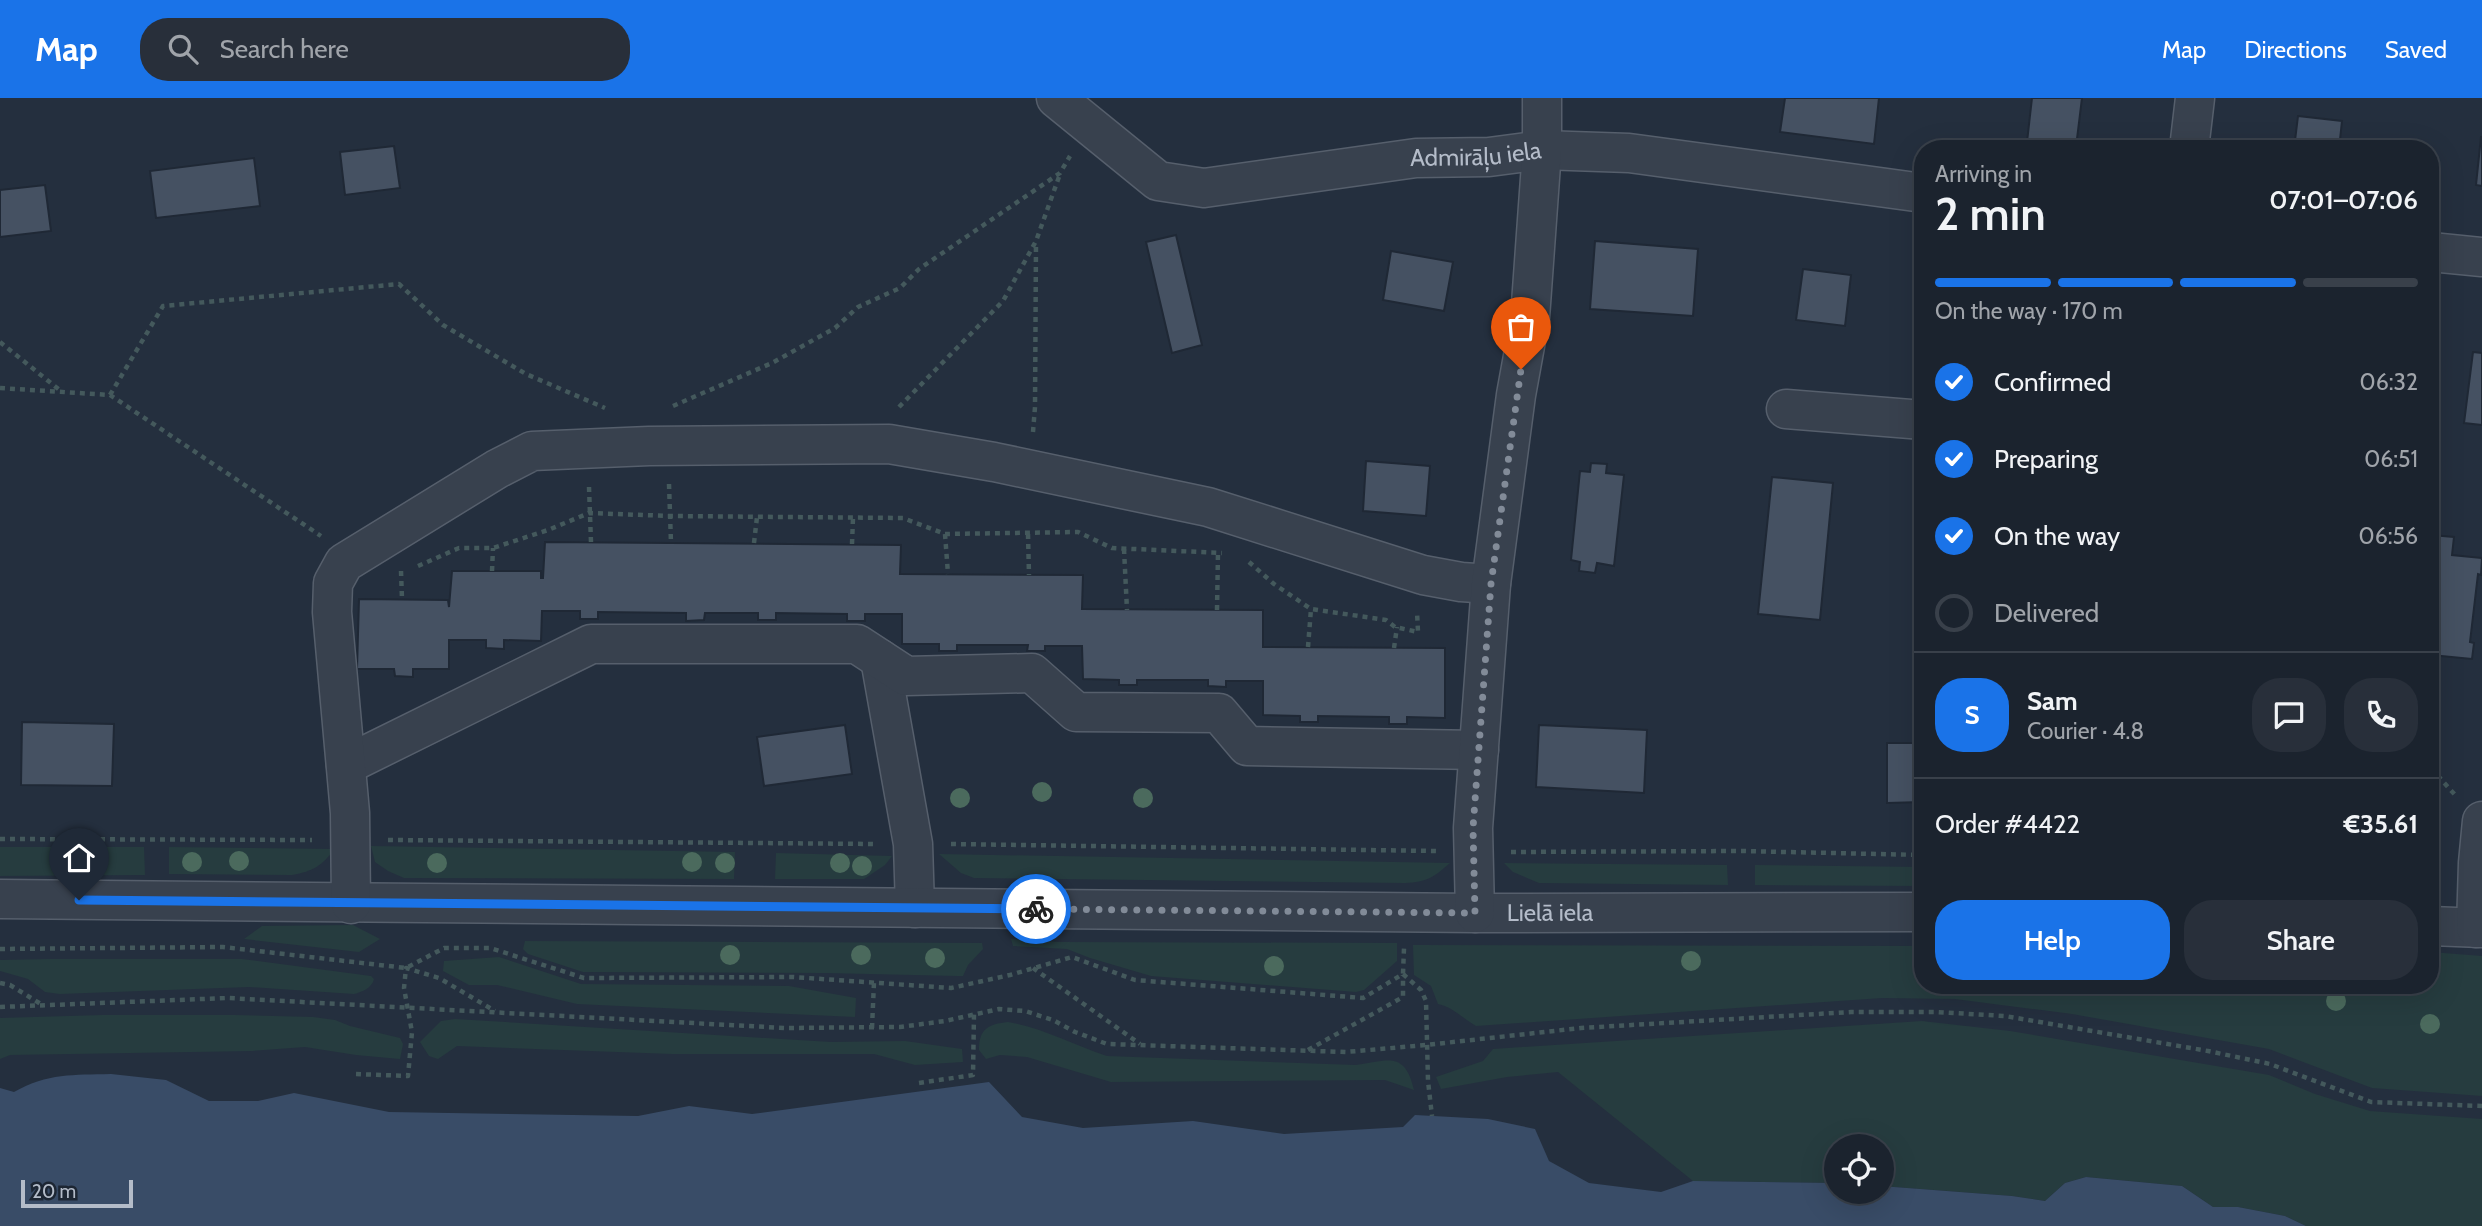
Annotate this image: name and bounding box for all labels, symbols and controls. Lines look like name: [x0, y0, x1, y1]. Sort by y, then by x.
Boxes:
search box: [140, 18, 630, 81]
text: Map: [35, 29, 98, 69]
icon: search: [164, 30, 202, 68]
text: Search here: [220, 33, 349, 65]
text: Map: [2162, 35, 2206, 64]
text: Directions: [2244, 35, 2347, 64]
text: Saved: [2385, 35, 2447, 64]
street label: Admirāļu iela: [1410, 135, 1543, 172]
text: Arriving in: [1935, 160, 2032, 188]
text: 07:01–07:06: [2269, 184, 2418, 216]
text: 2 min: [1935, 186, 2046, 242]
pin: [1491, 297, 1551, 369]
text: On the way · 170 m: [1935, 297, 2123, 325]
icon: bag: [1502, 308, 1540, 346]
icon: check: [1935, 363, 1973, 401]
text: Confirmed: [1994, 366, 2111, 398]
text: 06:32: [2360, 368, 2418, 396]
icon: check: [1935, 440, 1973, 478]
text: Preparing: [1994, 443, 2098, 475]
text: 06:51: [2364, 445, 2418, 473]
icon: check: [1935, 517, 1973, 555]
text: On the way: [1994, 520, 2120, 552]
text: 06:56: [2359, 522, 2418, 550]
text: Delivered: [1994, 597, 2099, 629]
button: chat: [2252, 678, 2326, 752]
button: phone: [2344, 678, 2418, 752]
text: Sam: [2027, 685, 2078, 717]
text: S: [1964, 699, 1980, 731]
text: Courier · 4.8: [2027, 717, 2144, 745]
text: Order #4422: [1935, 808, 2080, 840]
text: €35.61: [2343, 808, 2418, 840]
pin: [49, 828, 109, 900]
icon: home: [60, 839, 98, 877]
courier: [1001, 874, 1071, 944]
icon: bike: [1017, 890, 1055, 928]
street label: Lielā iela: [1507, 898, 1594, 927]
button: Help: [1935, 900, 2170, 980]
button: Share: [2184, 900, 2418, 980]
map controls: [1824, 1134, 1894, 1204]
button: locate: [1824, 1134, 1894, 1204]
scale bar: [21, 1177, 133, 1209]
text: 20 m: [32, 1180, 76, 1203]

